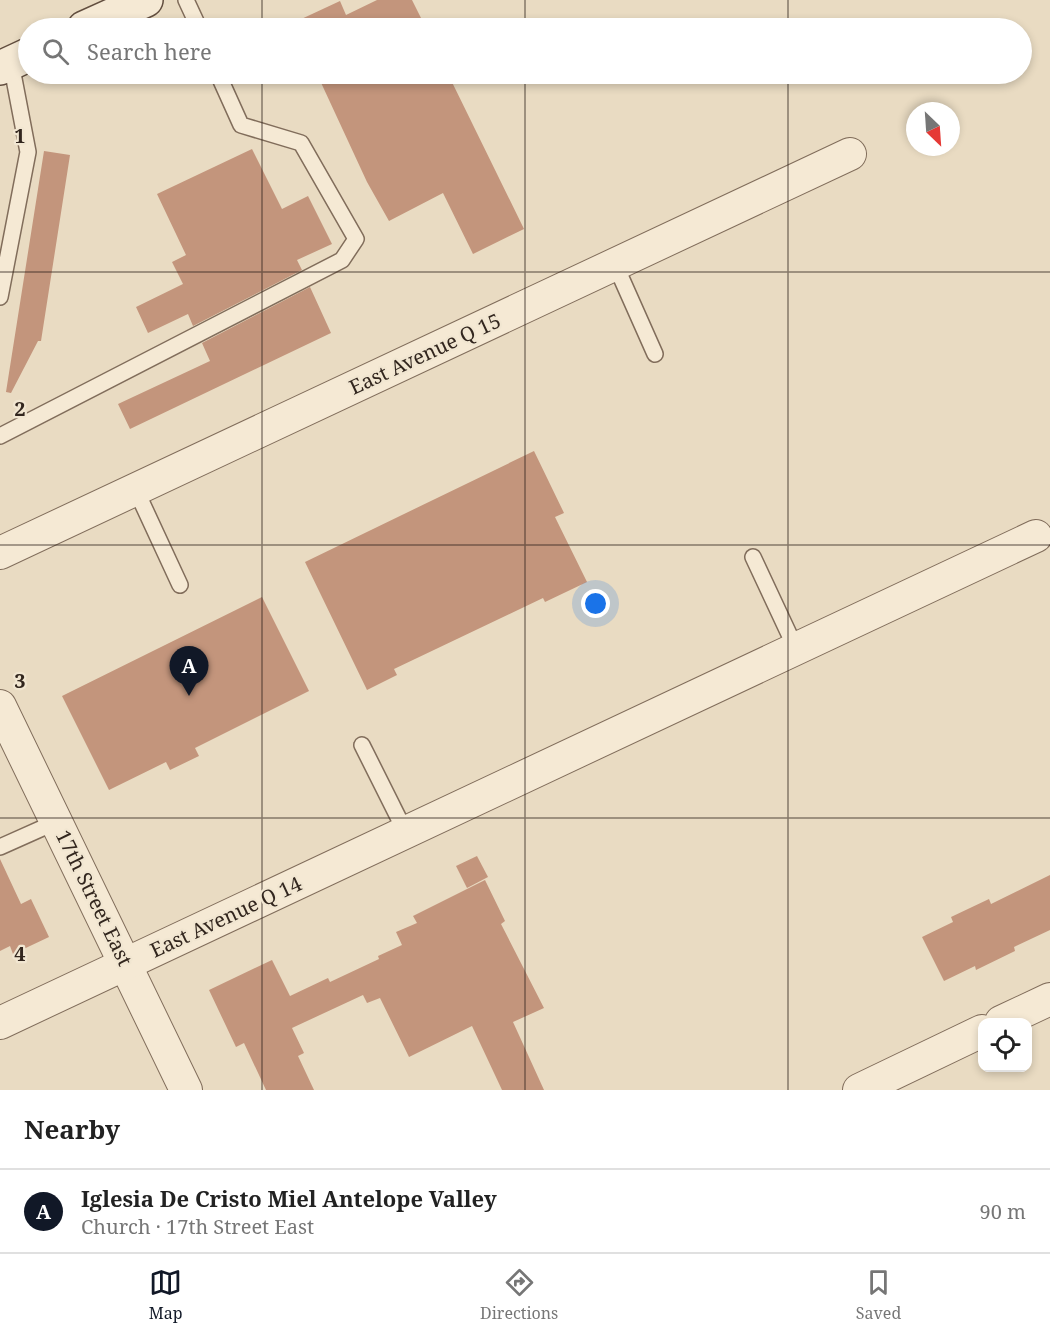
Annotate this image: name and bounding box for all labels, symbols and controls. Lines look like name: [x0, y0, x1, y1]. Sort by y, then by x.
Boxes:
search box: [18, 18, 1032, 84]
icon: search: [39, 35, 72, 68]
text: Search here: [87, 36, 212, 66]
north arrow: [906, 102, 960, 156]
text: 1: [14, 122, 26, 149]
street label: East Avenue Q 15: [345, 307, 505, 400]
text: 2: [14, 395, 26, 422]
your location: [581, 589, 610, 618]
pin: A: [170, 646, 208, 696]
text: 3: [14, 667, 26, 694]
street label: 17th Street East: [50, 825, 139, 970]
street label: East Avenue Q 14: [146, 870, 306, 963]
text: 4: [14, 940, 26, 967]
map controls: [978, 1018, 1032, 1072]
button: locate: [978, 1018, 1032, 1072]
text: Nearby: [24, 1111, 120, 1147]
text: Iglesia De Cristo Miel Antelope Valley: [81, 1183, 497, 1213]
text: A: [36, 1198, 51, 1225]
text: 90 m: [980, 1198, 1026, 1225]
text: Church · 17th Street East: [81, 1213, 314, 1240]
tab: Map: [149, 1266, 183, 1324]
tab: Directions: [480, 1266, 558, 1324]
tab: Saved: [856, 1266, 901, 1324]

